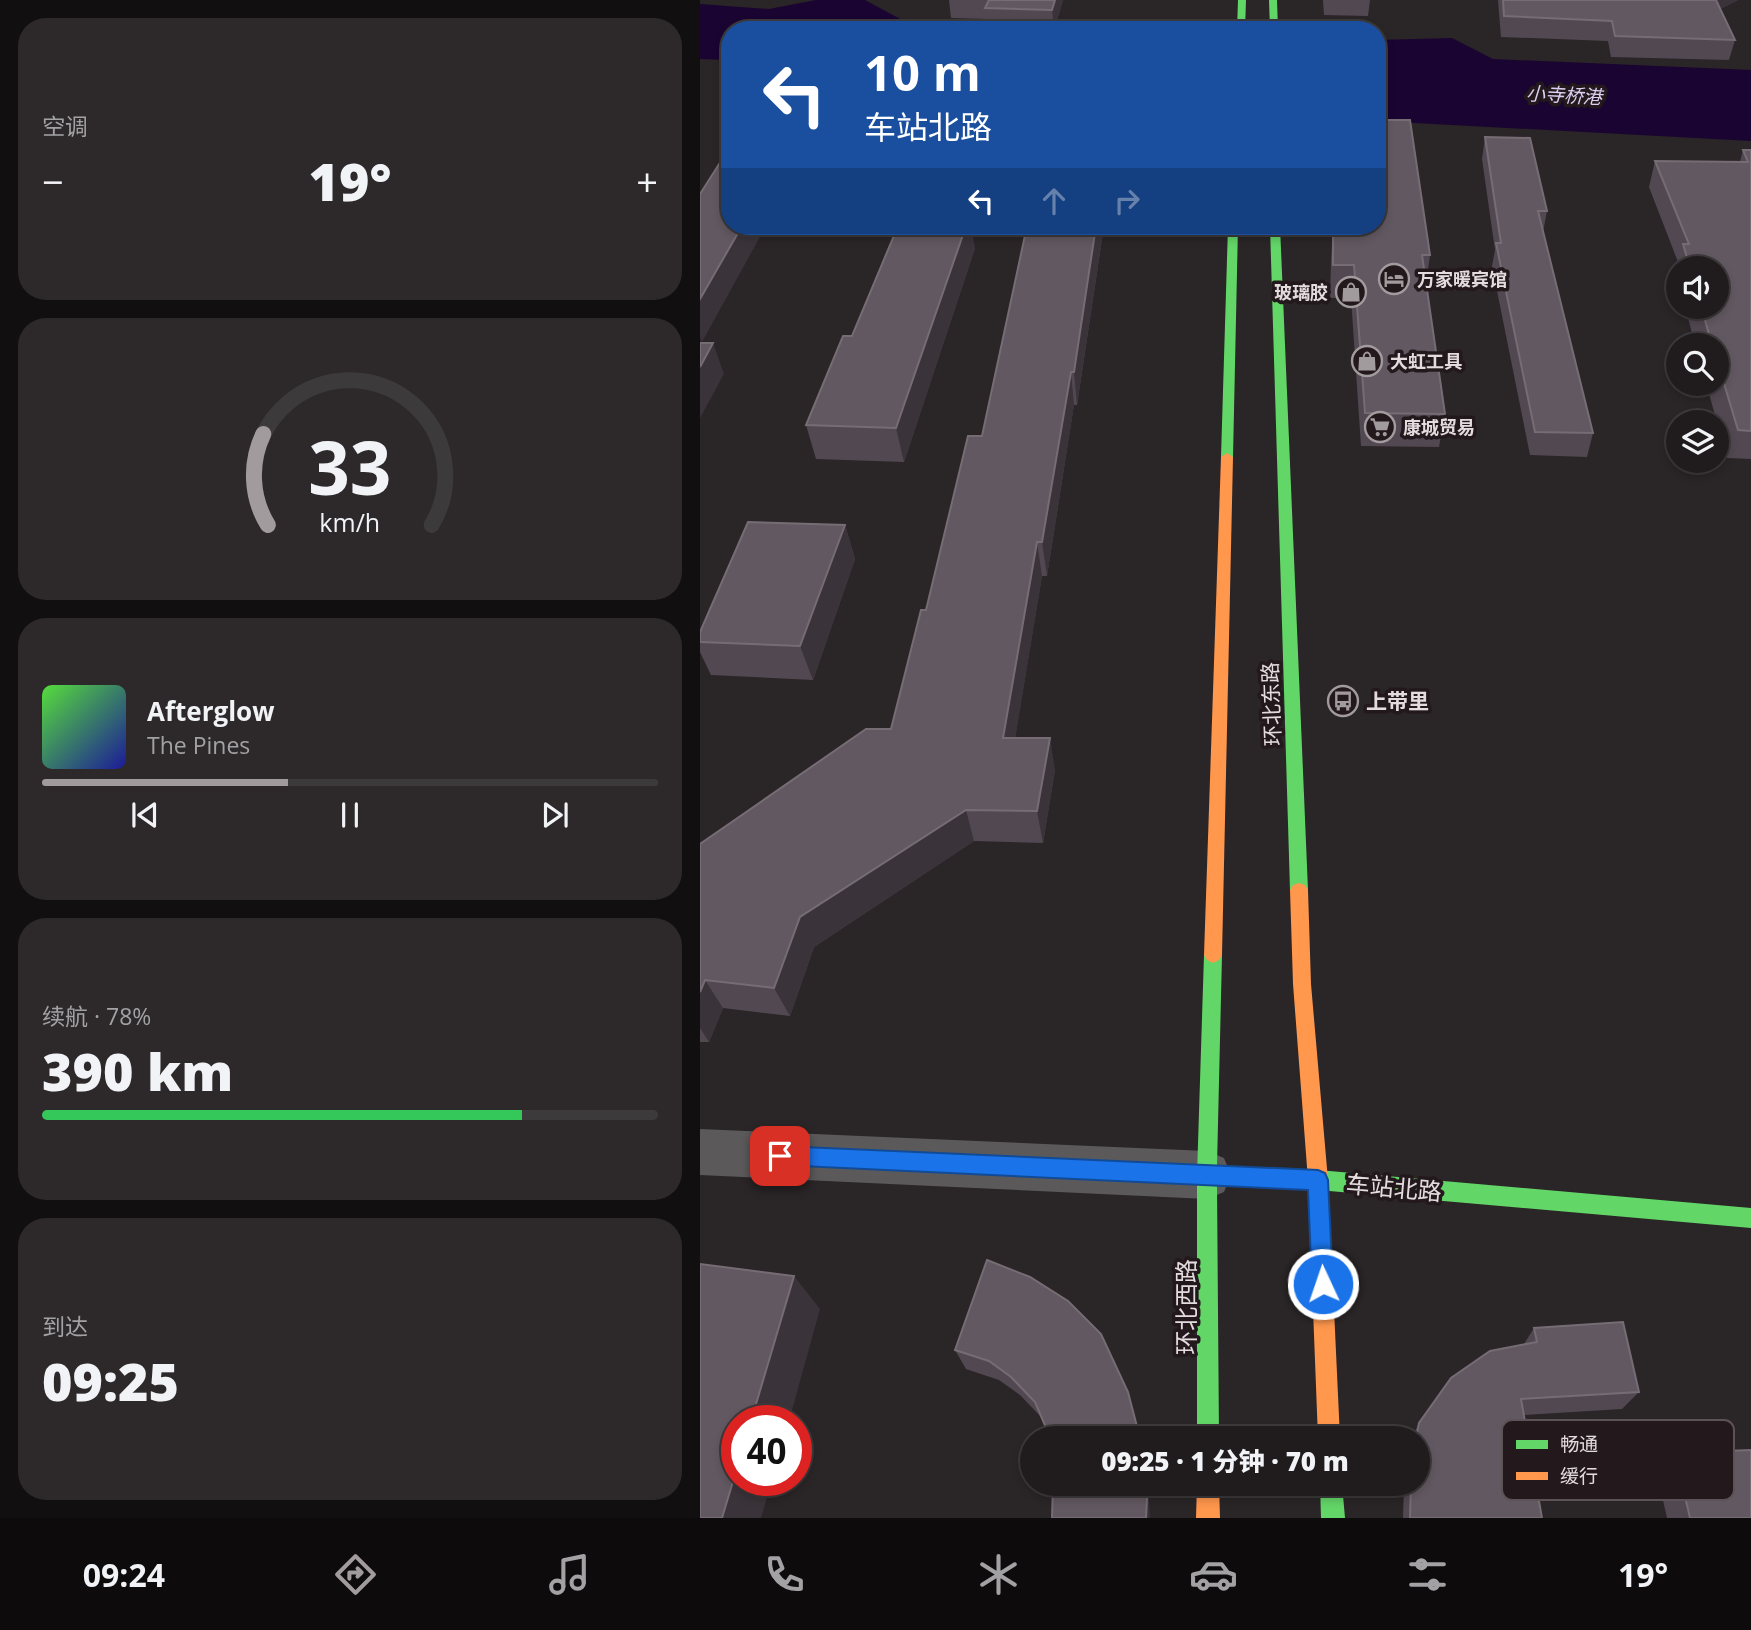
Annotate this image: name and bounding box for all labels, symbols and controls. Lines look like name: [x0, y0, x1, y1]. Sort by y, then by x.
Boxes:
text: 10 m: [864, 39, 981, 105]
icon: left: [749, 49, 840, 140]
water label: 小寺桥港: [1525, 80, 1606, 110]
text: 车站北路: [864, 105, 992, 148]
text: 空调: [42, 110, 88, 142]
text: 19°: [309, 145, 391, 216]
text: −: [42, 155, 64, 207]
text: +: [636, 155, 658, 207]
icon: left: [962, 182, 1000, 220]
icon: ahead: [1035, 182, 1073, 220]
icon: right: [1108, 182, 1146, 220]
map controls: [1666, 256, 1729, 473]
button: sound: [1666, 256, 1729, 319]
hotel icon: 万家暖宾馆: [1377, 262, 1411, 296]
place label: 万家暖宾馆: [1417, 267, 1507, 291]
shop icon: 玻璃胶: [1334, 275, 1368, 309]
place label: 玻璃胶: [1274, 280, 1328, 304]
button: search: [1666, 333, 1729, 396]
shop icon: 大虹工具: [1350, 344, 1384, 378]
place label: 大虹工具: [1390, 349, 1462, 373]
supermarket icon: 康城贸易: [1363, 410, 1397, 444]
button: layers: [1666, 410, 1729, 473]
place label: 康城贸易: [1403, 415, 1475, 439]
text: 33: [308, 417, 392, 516]
text: km/h: [320, 505, 380, 539]
street label: 环北东路: [1256, 662, 1286, 746]
bus stop icon: 上带里: [1326, 684, 1360, 718]
place label: 上带里: [1366, 687, 1429, 715]
text: Afterglow: [147, 693, 274, 729]
text: The Pines: [147, 729, 250, 761]
icon: previous: [126, 796, 164, 834]
icon: pause: [331, 796, 369, 834]
icon: next: [536, 796, 574, 834]
text: 续航 · 78%: [42, 1000, 151, 1032]
text: 390 km: [42, 1035, 233, 1106]
pin: [750, 1126, 810, 1186]
icon: arrive: [761, 1137, 799, 1175]
street label: 车站北路: [1345, 1166, 1443, 1208]
position arrow: [1286, 1247, 1360, 1321]
street label: 环北西路: [1169, 1259, 1202, 1355]
text: 到达: [42, 1310, 88, 1342]
text: 09:25: [42, 1345, 179, 1416]
speed limit sign: 40: [721, 1405, 812, 1496]
legend: [1502, 1420, 1734, 1500]
text: 畅通: [1560, 1431, 1598, 1457]
text: 09:25 · 1 分钟 · 70 m: [1101, 1443, 1349, 1479]
text: 缓行: [1560, 1463, 1598, 1489]
icon: directions: [331, 1550, 380, 1599]
icon: music: [545, 1550, 594, 1599]
icon: phone: [760, 1550, 809, 1599]
icon: climate: [974, 1550, 1023, 1599]
icon: car: [1189, 1550, 1238, 1599]
icon: filters: [1403, 1550, 1452, 1599]
text: 09:24: [83, 1553, 165, 1596]
text: 19°: [1618, 1553, 1668, 1596]

